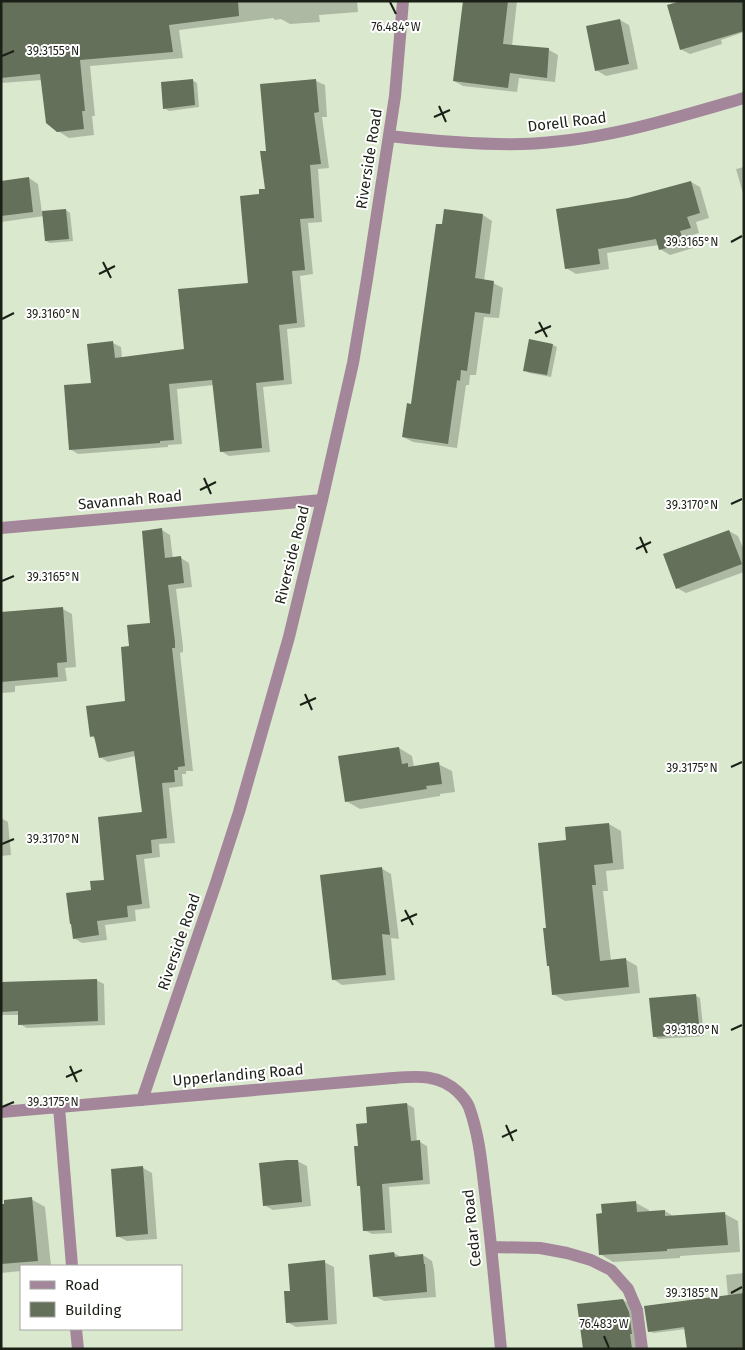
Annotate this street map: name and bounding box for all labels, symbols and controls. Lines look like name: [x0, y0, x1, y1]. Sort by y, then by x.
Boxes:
text: 76.484°W: [371, 20, 421, 34]
text: 39.3155°N: [27, 44, 79, 58]
street label: Riverside Road: [352, 108, 386, 210]
street label: Dorell Road: [527, 108, 607, 136]
text: 39.3165°N: [666, 235, 718, 249]
text: 39.3160°N: [26, 307, 80, 321]
street label: Savannah Road: [77, 486, 183, 514]
text: 39.3170°N: [666, 498, 718, 512]
street label: Riverside Road: [271, 504, 313, 606]
text: 39.3165°N: [27, 570, 79, 584]
text: 39.3175°N: [666, 761, 718, 775]
text: 39.3170°N: [27, 832, 79, 846]
street label: Riverside Road: [154, 891, 204, 993]
text: 39.3180°N: [665, 1023, 719, 1037]
street label: Upperlanding Road: [172, 1060, 304, 1090]
text: 39.3175°N: [27, 1095, 79, 1109]
street label: Cedar Road: [459, 1188, 485, 1268]
legend: [20, 1265, 182, 1330]
text: Road: [65, 1276, 100, 1294]
text: 39.3185°N: [666, 1286, 719, 1300]
text: Building: [65, 1301, 121, 1319]
text: 76.483°W: [579, 1317, 629, 1331]

